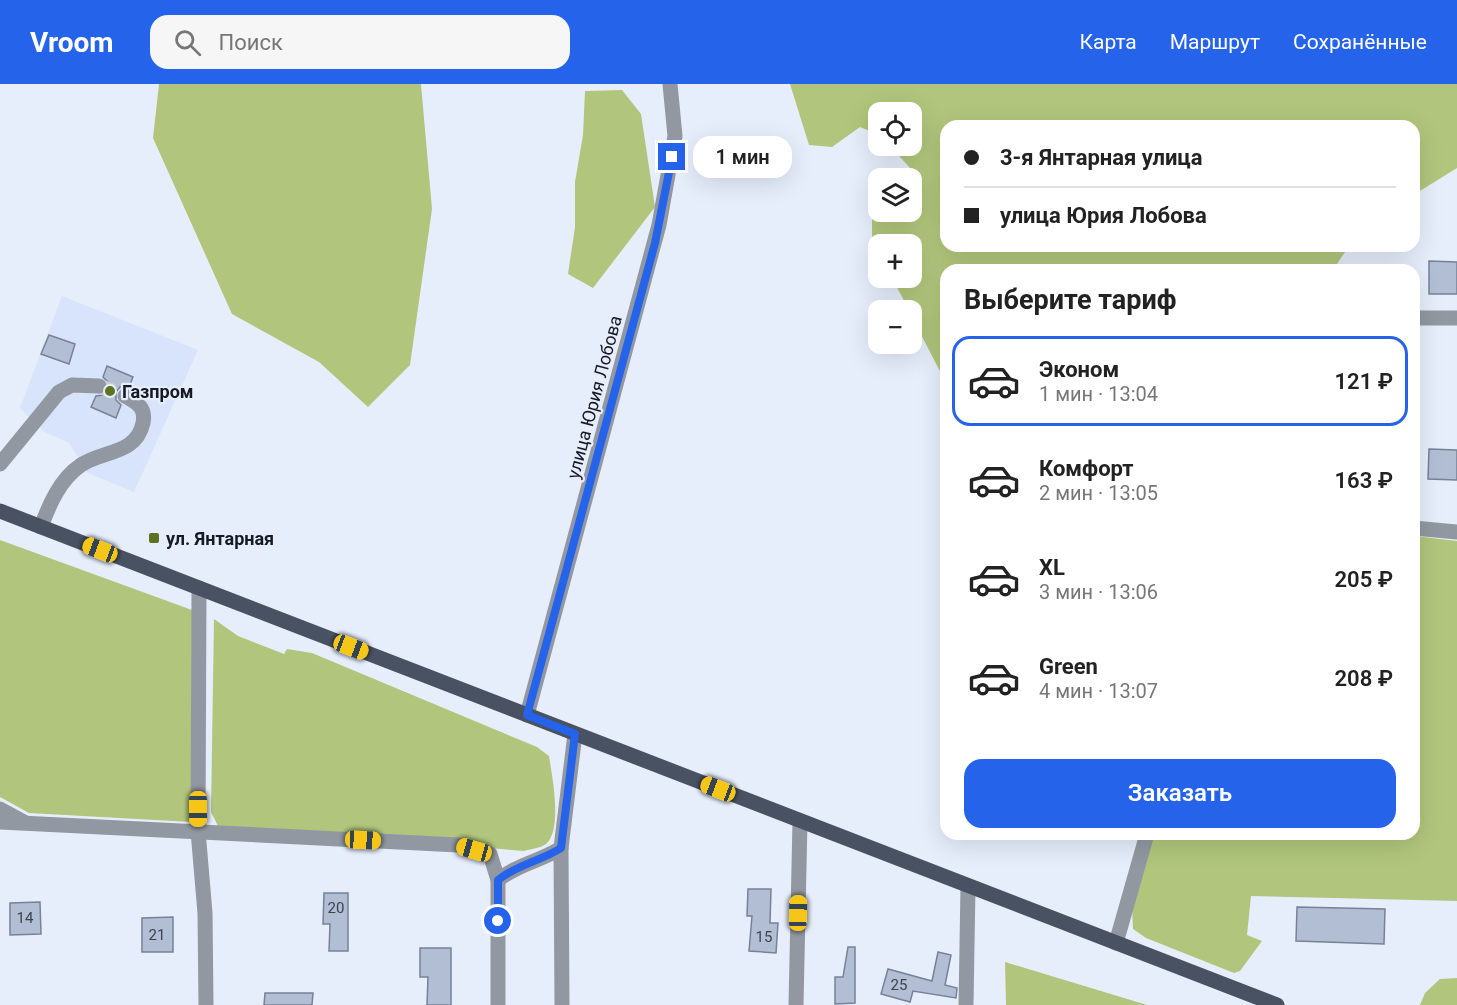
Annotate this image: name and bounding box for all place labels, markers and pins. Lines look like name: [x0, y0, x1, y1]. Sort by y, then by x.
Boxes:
place label: Газпром: [122, 381, 194, 402]
marker: Газпром: [103, 384, 117, 398]
place label: ул. Янтарная: [166, 528, 274, 549]
marker: ул. Янтарная: [147, 531, 161, 545]

